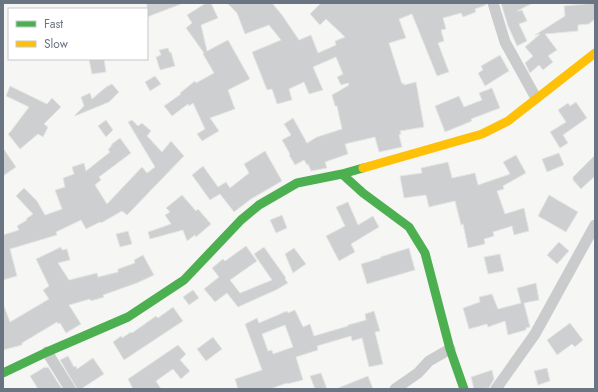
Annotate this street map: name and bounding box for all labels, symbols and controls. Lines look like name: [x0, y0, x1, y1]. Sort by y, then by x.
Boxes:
legend: [8, 8, 148, 60]
text: Fast: [44, 15, 63, 33]
text: Slow: [44, 35, 69, 53]

